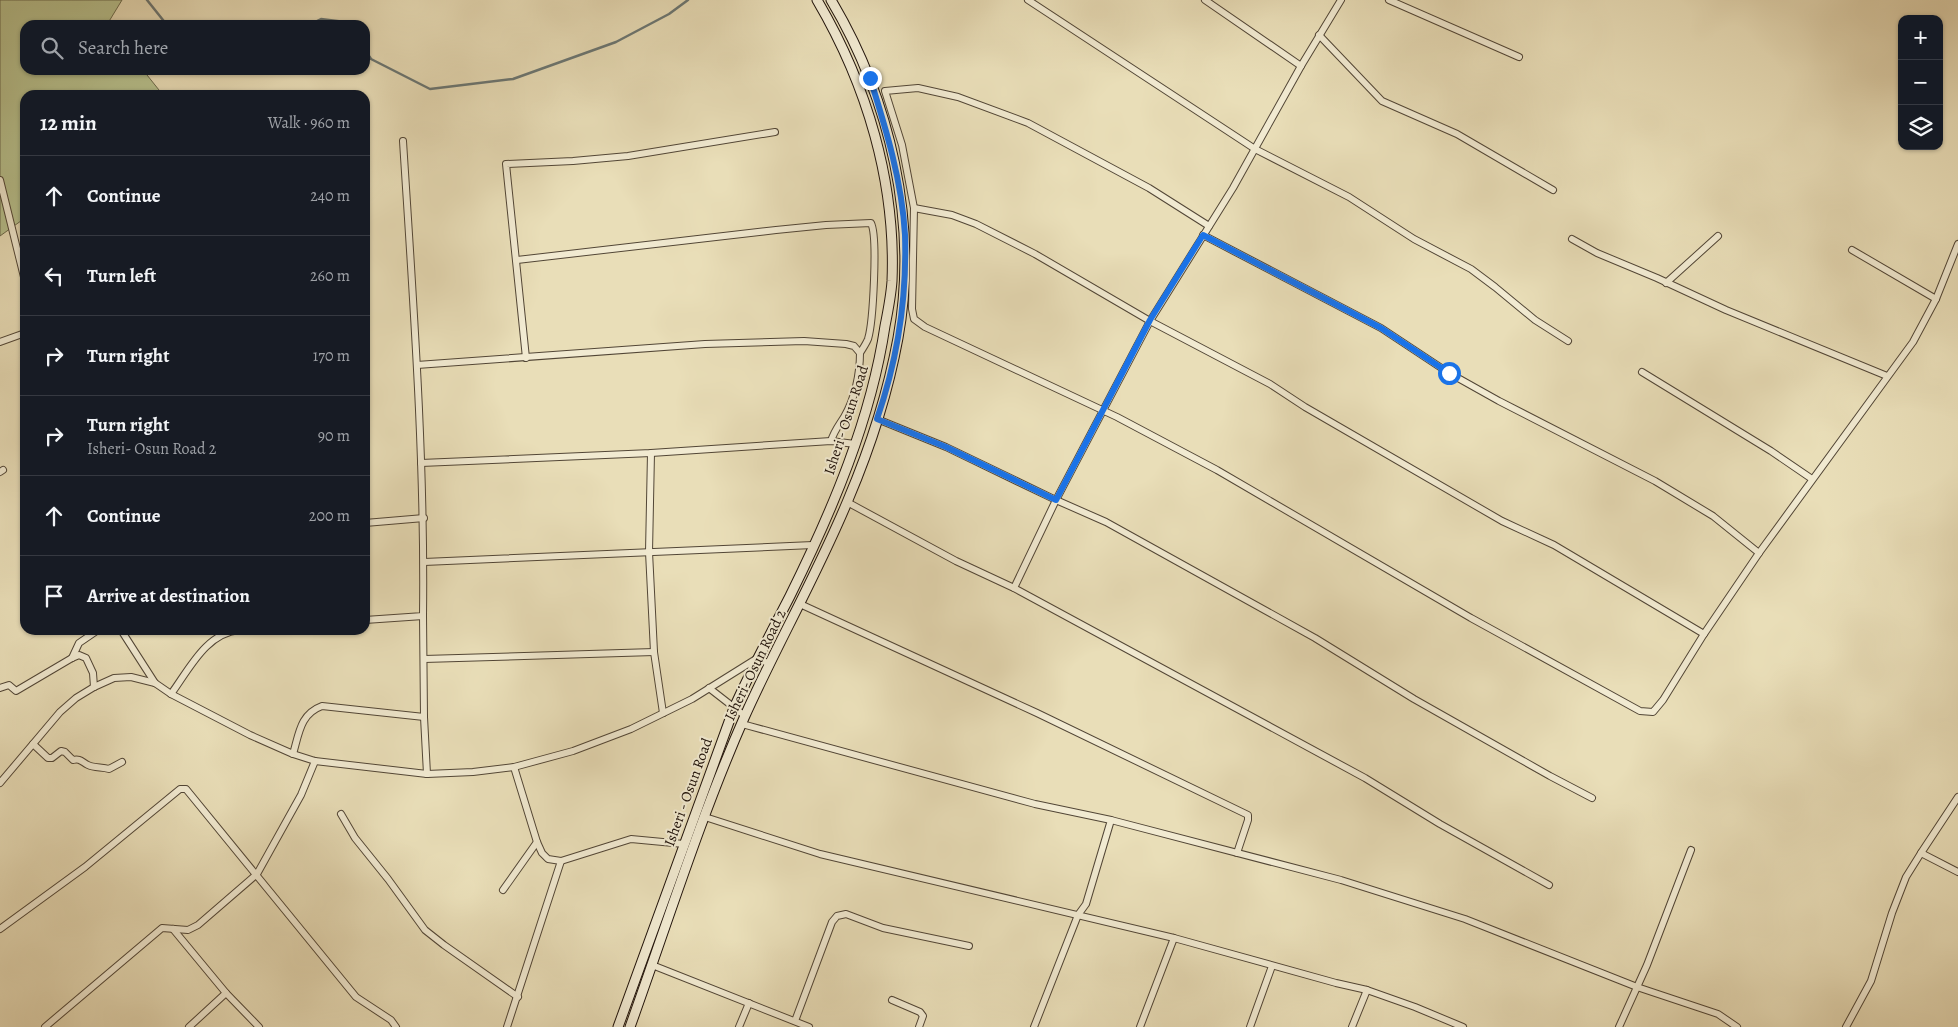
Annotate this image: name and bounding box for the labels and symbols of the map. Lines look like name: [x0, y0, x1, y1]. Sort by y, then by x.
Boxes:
route end: [859, 67, 882, 90]
street label: Isheri - Osun Road: [819, 362, 873, 477]
route start: [1438, 362, 1461, 385]
street label: Isheri- Osun Road 2: [719, 606, 791, 724]
street label: Isheri - Osun Road: [659, 734, 717, 849]

